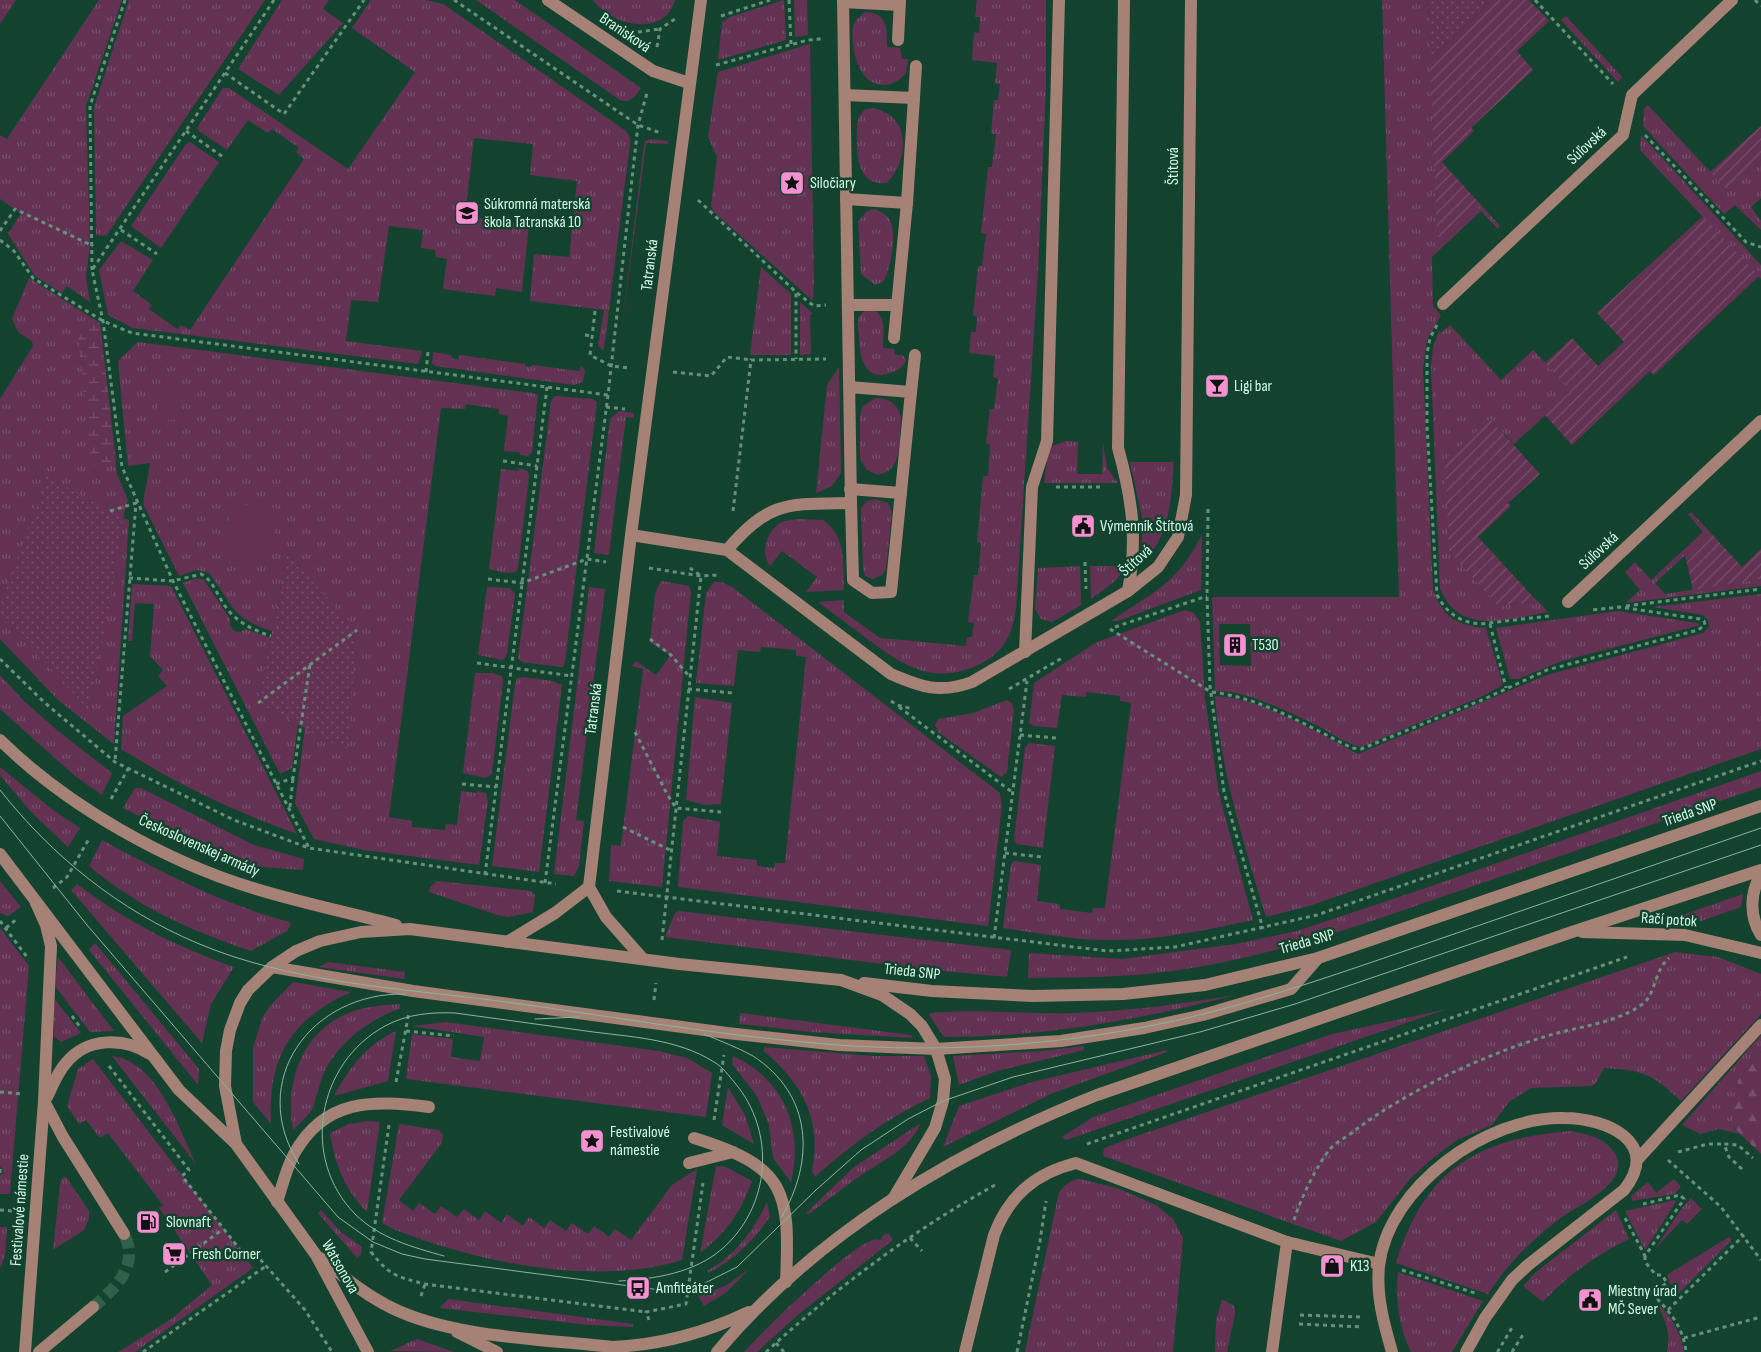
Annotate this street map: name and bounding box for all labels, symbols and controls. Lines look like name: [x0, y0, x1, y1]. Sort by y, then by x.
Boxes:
street label: Branisková: [596, 9, 654, 57]
street label: Súľovská: [1563, 123, 1611, 169]
street label: Štítová: [1164, 147, 1183, 185]
place icon: Siločiary: [779, 170, 805, 196]
place label: Siločiary: [810, 174, 856, 193]
place label: Súkromná materská škola Tatranská 10: [484, 195, 590, 232]
school or university icon: Súkromná materská škola Tatranská 10: [454, 200, 480, 226]
street label: Tatranská: [637, 238, 663, 292]
bar icon: Ligi bar: [1204, 373, 1230, 399]
place label: Ligi bar: [1234, 377, 1273, 396]
public building icon: Výmenník Štítová: [1070, 513, 1096, 539]
place label: Výmenník Štítová: [1100, 517, 1194, 536]
street label: Súľovská: [1575, 528, 1623, 574]
street label: Štítová: [1115, 541, 1157, 581]
building icon: T530: [1222, 632, 1248, 658]
place label: T530: [1252, 636, 1279, 655]
street label: Tatranská: [581, 682, 607, 736]
street label: Trieda SNP: [1660, 795, 1720, 831]
street label: Československej armády: [136, 811, 262, 881]
street label: Račí potok: [1640, 909, 1698, 931]
street label: Trieda SNP: [1277, 925, 1337, 959]
street label: Trieda SNP: [883, 960, 941, 984]
place label: Festivalové námestie: [610, 1123, 670, 1160]
place icon: Festivalové námestie: [579, 1128, 605, 1154]
street label: Festivalové námestie: [7, 1153, 33, 1267]
fuel station icon: Slovnaft: [135, 1209, 161, 1235]
place label: Slovnaft: [166, 1213, 211, 1232]
street label: Watsonova: [317, 1237, 363, 1297]
supermarket icon: Fresh Corner: [161, 1241, 187, 1267]
place label: Fresh Corner: [192, 1245, 261, 1264]
shop icon: K13: [1319, 1253, 1345, 1279]
place label: K13: [1350, 1257, 1369, 1276]
bus stop icon: Amfiteáter: [625, 1275, 651, 1301]
place label: Amfiteáter: [655, 1279, 714, 1298]
place label: Miestny úrad MČ Sever: [1608, 1282, 1677, 1319]
public building icon: Miestny úrad MČ Sever: [1577, 1287, 1603, 1313]

